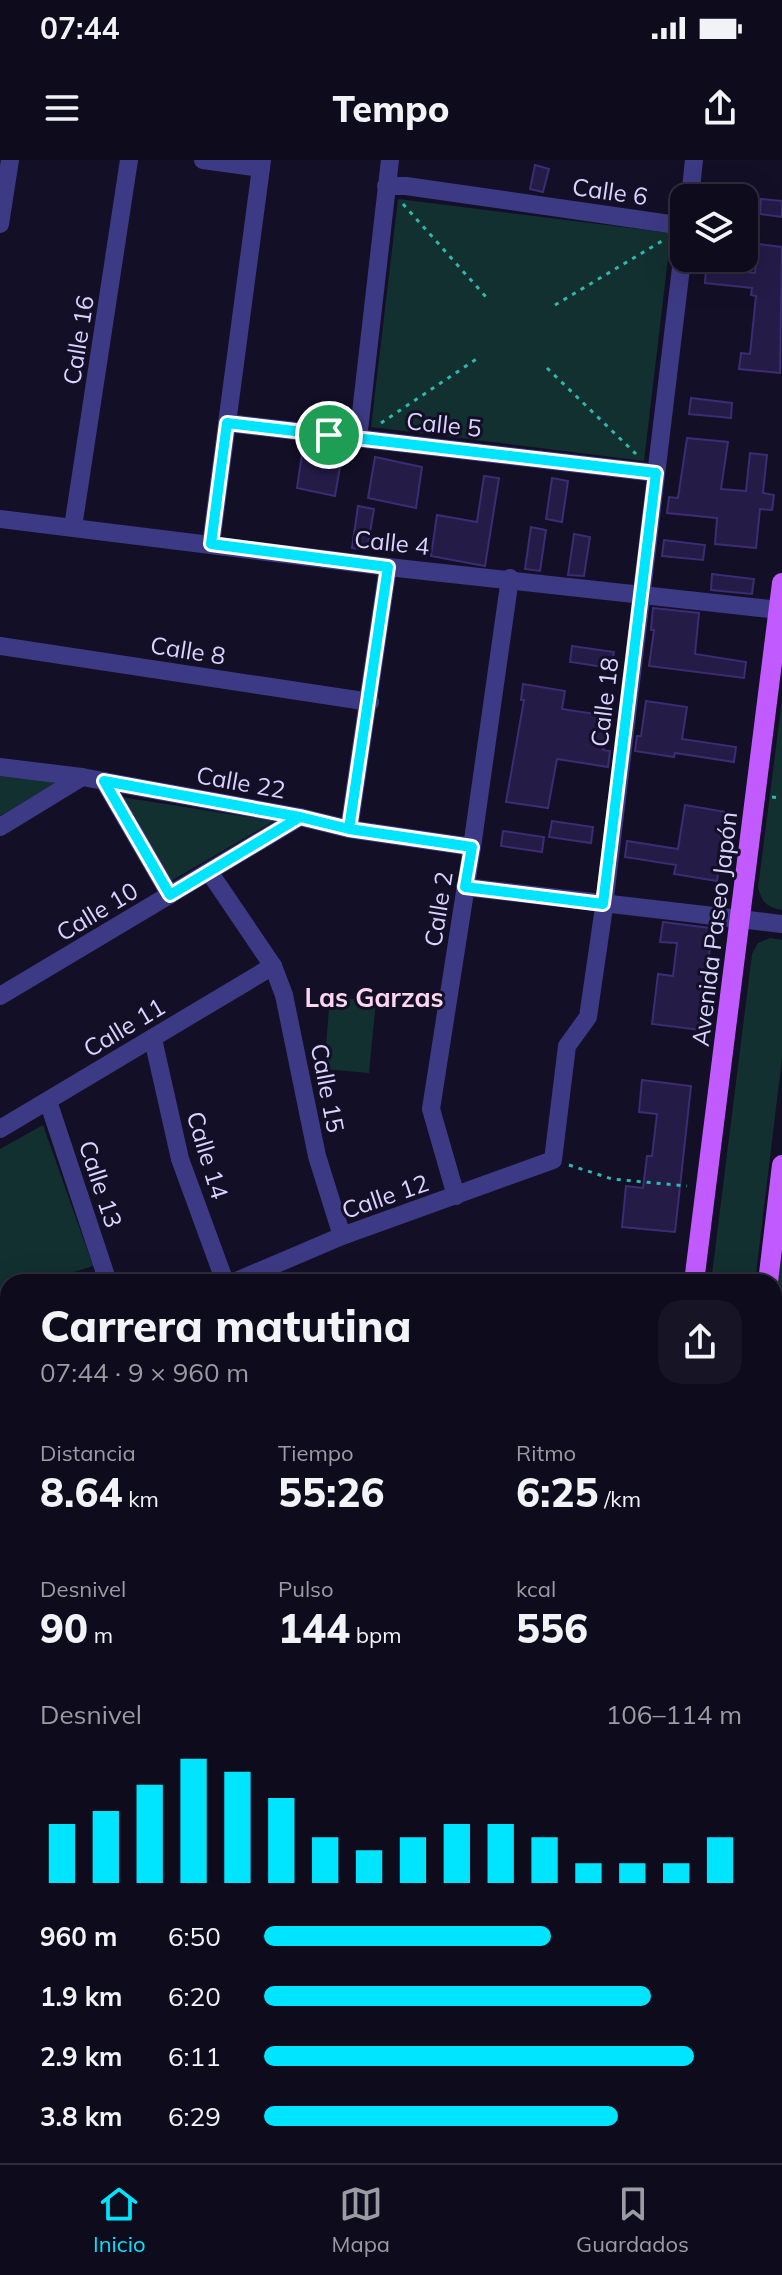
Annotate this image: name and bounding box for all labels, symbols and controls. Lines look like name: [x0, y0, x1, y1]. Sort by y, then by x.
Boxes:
text: 07:44: [40, 9, 119, 47]
icon: menu: [40, 86, 84, 130]
text: Tempo: [333, 86, 449, 131]
icon: share: [698, 86, 742, 130]
street label: Calle 6: [570, 171, 650, 211]
map controls: [670, 184, 758, 272]
button: layers: [670, 184, 758, 272]
street label: Calle 16: [56, 293, 100, 387]
pin: [295, 401, 363, 469]
street label: Calle 5: [405, 405, 483, 443]
icon: arrive: [307, 413, 351, 457]
street label: Calle 4: [353, 523, 431, 561]
street label: Calle 8: [148, 629, 228, 671]
street label: Calle 18: [584, 656, 624, 748]
street label: Calle 22: [194, 759, 288, 805]
street label: Avenida Paseo Japón: [685, 810, 743, 1048]
street label: Calle 2: [417, 869, 459, 949]
street label: Calle 10: [51, 875, 143, 947]
district label: Las Garzas: [304, 981, 444, 1014]
street label: Calle 11: [78, 991, 170, 1063]
street label: Calle 15: [305, 1041, 351, 1135]
street label: Calle 14: [181, 1108, 235, 1202]
street label: Calle 13: [73, 1137, 129, 1231]
street label: Calle 12: [338, 1167, 432, 1225]
text: Carrera matutina: [40, 1298, 411, 1353]
button: share: [658, 1300, 742, 1384]
text: 07:44 · 9 × 960 m: [40, 1356, 249, 1389]
text: Distancia: [40, 1439, 136, 1467]
text: Tiempo: [278, 1439, 354, 1467]
text: Ritmo: [516, 1439, 576, 1467]
text: 8.64: [40, 1467, 122, 1517]
text: 55:26: [278, 1467, 384, 1517]
text: 6:25: [516, 1467, 598, 1517]
text: km: [122, 1485, 159, 1513]
text: /km: [598, 1485, 641, 1513]
text: Desnivel: [40, 1575, 126, 1603]
text: Pulso: [278, 1575, 334, 1603]
text: kcal: [516, 1575, 556, 1603]
text: 90: [40, 1603, 88, 1653]
text: 144: [278, 1603, 350, 1653]
text: 556: [516, 1603, 588, 1653]
text: m: [88, 1621, 113, 1649]
text: bpm: [350, 1621, 401, 1649]
text: Desnivel: [40, 1698, 142, 1731]
text: 106–114 m: [606, 1698, 742, 1731]
text: 960 m: [40, 1920, 117, 1953]
text: 6:50: [168, 1920, 221, 1953]
text: 1.9 km: [40, 1980, 123, 2013]
text: 6:20: [168, 1980, 221, 2013]
text: 2.9 km: [40, 2040, 123, 2073]
text: 6:11: [168, 2040, 221, 2073]
text: 3.8 km: [40, 2100, 123, 2133]
text: 6:29: [168, 2100, 221, 2133]
tab: Inicio: [93, 2182, 146, 2258]
tab: Mapa: [332, 2182, 390, 2258]
tab: Guardados: [576, 2182, 689, 2258]

